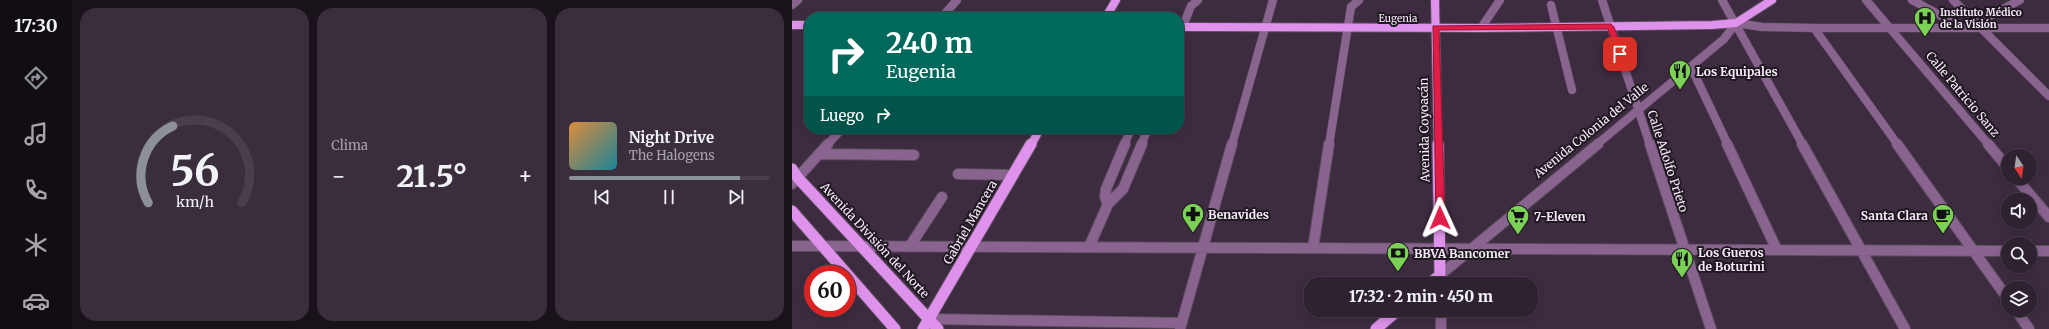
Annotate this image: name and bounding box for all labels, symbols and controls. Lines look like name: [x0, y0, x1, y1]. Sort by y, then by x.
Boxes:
hospital icon: Instituto Médico de la Visión: [1912, 5, 1938, 38]
place label: Instituto Médico de la Visión: [1940, 6, 2022, 31]
street label: Eugenia: [1379, 12, 1418, 25]
text: 17:30: [14, 14, 58, 37]
text: 240 m: [886, 25, 973, 61]
icon: right: [820, 28, 872, 80]
pin: [1603, 37, 1637, 71]
icon: arrive: [1609, 43, 1631, 65]
street label: Calle Patricio Sanz: [1923, 48, 2003, 140]
restaurant icon: Los Equipales: [1667, 58, 1693, 91]
text: Eugenia: [886, 60, 956, 83]
icon: directions: [22, 64, 50, 92]
place label: Los Equipales: [1696, 64, 1778, 79]
street label: Avenida Coyoacán: [1416, 78, 1432, 183]
street label: Avenida Colonia del Valle: [1530, 79, 1651, 182]
icon: right: [872, 104, 894, 126]
text: Luego: [820, 106, 864, 125]
street label: Calle Adolfo Prieto: [1644, 108, 1692, 214]
icon: music: [22, 120, 50, 148]
text: Night Drive: [629, 128, 714, 147]
text: Clima: [331, 137, 368, 154]
text: 56: [170, 144, 219, 196]
text: The Halogens: [629, 147, 715, 164]
north arrow: [2001, 149, 2037, 185]
map controls: [2001, 149, 2037, 317]
text: 21.5°: [397, 157, 467, 195]
text: −: [331, 162, 346, 190]
text: +: [518, 162, 533, 190]
icon: phone: [22, 176, 50, 204]
street label: Gabriel Mancera: [940, 177, 1000, 267]
street label: Avenida División del Norte: [817, 178, 932, 301]
icon: previous: [591, 186, 613, 208]
icon: pause: [658, 186, 680, 208]
icon: next: [725, 186, 747, 208]
text: km/h: [176, 192, 214, 210]
button: sound: [2001, 193, 2037, 229]
position arrow: [1419, 197, 1461, 239]
pharmacy icon: Benavides: [1180, 201, 1206, 234]
cafe icon: Santa Clara: [1930, 202, 1956, 235]
supermarket icon: 7-Eleven: [1505, 203, 1531, 236]
place label: Benavides: [1208, 207, 1269, 222]
place label: Santa Clara: [1861, 208, 1928, 223]
place label: 7-Eleven: [1534, 209, 1586, 224]
icon: climate: [22, 231, 50, 259]
button: search: [2001, 237, 2037, 273]
bank icon: BBVA Bancomer: [1385, 240, 1411, 273]
place label: Los Gueros de Boturini: [1698, 245, 1765, 274]
place label: BBVA Bancomer: [1414, 246, 1510, 261]
restaurant icon: Los Gueros de Boturini: [1669, 246, 1695, 279]
speed limit sign: 60: [804, 265, 856, 317]
button: layers: [2001, 281, 2037, 317]
icon: car: [22, 287, 50, 315]
text: 17:32 · 2 min · 450 m: [1349, 287, 1493, 306]

